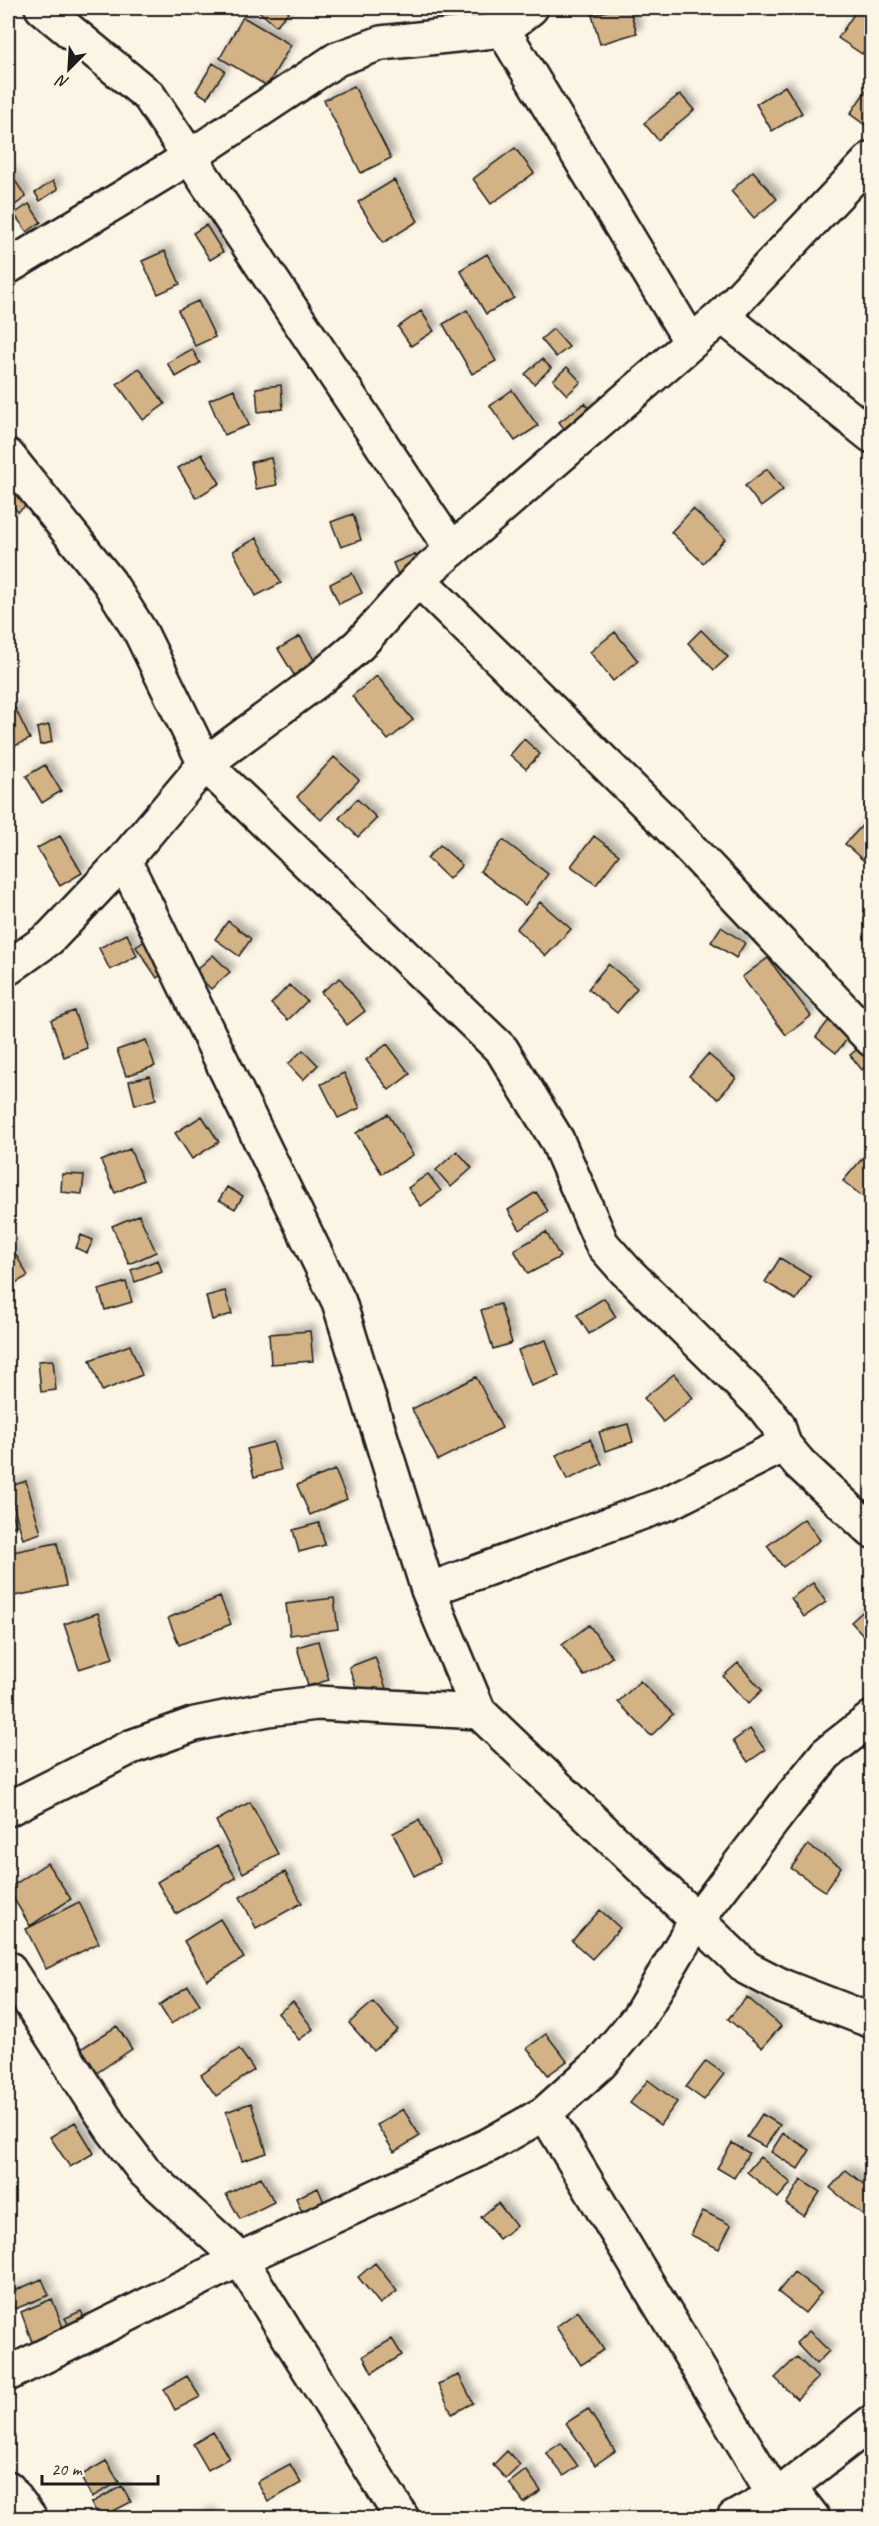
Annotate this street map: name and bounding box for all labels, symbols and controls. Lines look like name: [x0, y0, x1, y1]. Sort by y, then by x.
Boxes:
north arrow: [39, 39, 99, 99]
text: N: [52, 69, 72, 93]
scale bar: [42, 2448, 158, 2486]
text: 20 m: [51, 2458, 84, 2480]

